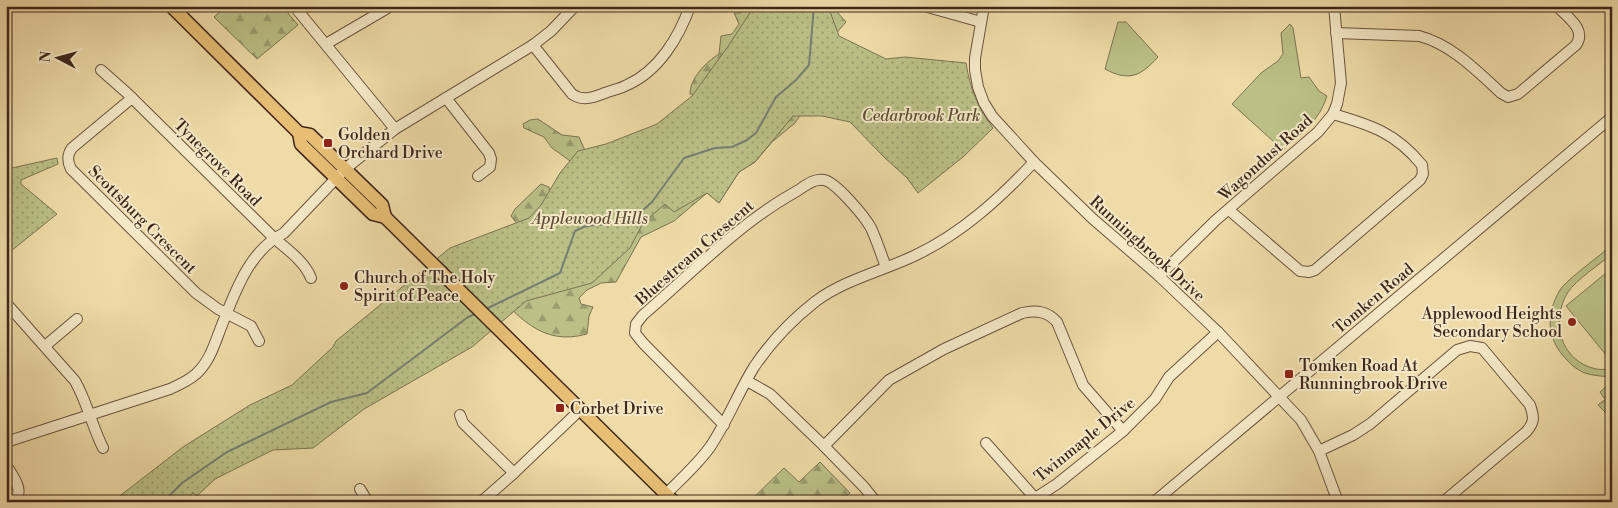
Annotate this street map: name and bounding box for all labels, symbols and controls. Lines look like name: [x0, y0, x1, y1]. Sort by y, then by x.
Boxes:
north arrow: [32, 32, 82, 82]
text: N: [37, 50, 56, 63]
park label: Cedarbrook Park: [862, 106, 980, 126]
street label: Wagondust Road: [1214, 110, 1317, 206]
street label: Tynegrove Road: [169, 115, 265, 211]
place label: Golden Orchard Drive: [338, 125, 443, 163]
marker: Golden Orchard Drive: [322, 137, 334, 149]
street label: Scottsburg Crescent: [84, 161, 201, 278]
street label: Runningbrook Drive: [1085, 192, 1209, 306]
street label: Bluestream Crescent: [631, 196, 758, 310]
park label: Applewood Hills: [530, 209, 648, 229]
street label: Tomken Road: [1329, 259, 1418, 338]
place label: Church of The Holy Spirit of Peace: [354, 268, 495, 306]
marker: Church of The Holy Spirit of Peace: [338, 280, 350, 292]
place label: Applewood Heights Secondary School: [1421, 304, 1562, 342]
marker: Applewood Heights Secondary School: [1566, 316, 1578, 328]
place label: Tomken Road At Runningbrook Drive: [1299, 356, 1448, 394]
marker: Tomken Road At Runningbrook Drive: [1283, 368, 1295, 380]
street label: Twinmaple Drive: [1030, 393, 1139, 487]
place label: Corbet Drive: [570, 399, 664, 419]
marker: Corbet Drive: [554, 402, 566, 414]

